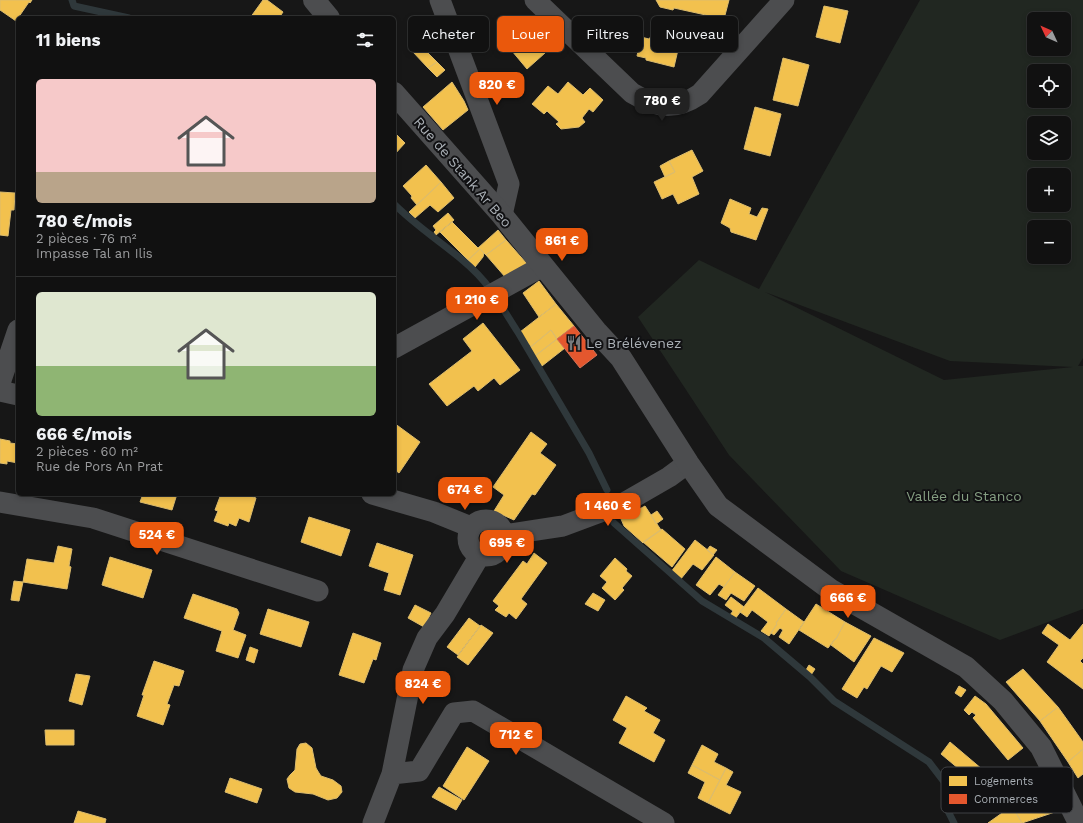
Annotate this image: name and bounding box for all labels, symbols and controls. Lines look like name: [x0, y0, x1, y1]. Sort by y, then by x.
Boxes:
north arrow: [1027, 12, 1071, 56]
map controls: [1027, 12, 1071, 264]
chip: Acheter: [408, 16, 489, 52]
chip: Louer: [497, 16, 564, 52]
chip: Filtres: [572, 16, 643, 52]
chip: Nouveau: [651, 16, 738, 52]
icon: filters: [354, 29, 376, 51]
text: 11 biens: [36, 30, 101, 50]
button: locate: [1027, 64, 1071, 108]
pin: 820 €: [469, 72, 525, 106]
text: 820 €: [478, 77, 516, 92]
pin: 780 €: [634, 88, 690, 122]
text: 780 €: [643, 93, 681, 108]
icon: home: [170, 105, 242, 177]
street label: Rue de Stank Ar Beo: [411, 114, 515, 230]
button: layers: [1027, 116, 1071, 160]
button: +: [1027, 168, 1071, 212]
text: 780 €/mois: [36, 211, 132, 231]
button: −: [1027, 220, 1071, 264]
pin: 861 €: [534, 228, 590, 262]
text: 2 pièces · 76 m²: [36, 231, 137, 246]
text: 861 €: [545, 233, 579, 248]
text: Impasse Tal an Ilis: [36, 246, 153, 261]
pin: 1 210 €: [440, 287, 514, 321]
text: 1 210 €: [455, 292, 499, 307]
icon: home: [170, 318, 242, 390]
restaurant icon: Le Brélévenez: [565, 334, 583, 352]
place label: Le Brélévenez: [586, 335, 681, 351]
text: 666 €/mois: [36, 424, 132, 444]
text: 2 pièces · 60 m²: [36, 444, 138, 459]
text: Rue de Pors An Prat: [36, 459, 163, 474]
pin: 674 €: [437, 477, 493, 511]
text: 674 €: [447, 482, 483, 497]
park label: Vallée du Stanco: [906, 488, 1022, 504]
pin: 1 460 €: [571, 493, 645, 527]
text: 1 460 €: [585, 498, 631, 513]
pin: 524 €: [129, 522, 185, 556]
text: 524 €: [139, 527, 175, 542]
pin: 695 €: [479, 530, 535, 564]
text: 695 €: [489, 535, 525, 550]
pin: 666 €: [820, 585, 876, 619]
text: 666 €: [830, 590, 866, 605]
pin: 824 €: [395, 671, 451, 705]
text: 824 €: [405, 676, 442, 691]
pin: 712 €: [488, 722, 544, 756]
text: 712 €: [499, 727, 533, 742]
legend: [941, 767, 1073, 813]
text: Logements: [974, 775, 1033, 788]
text: Commerces: [974, 793, 1038, 806]

